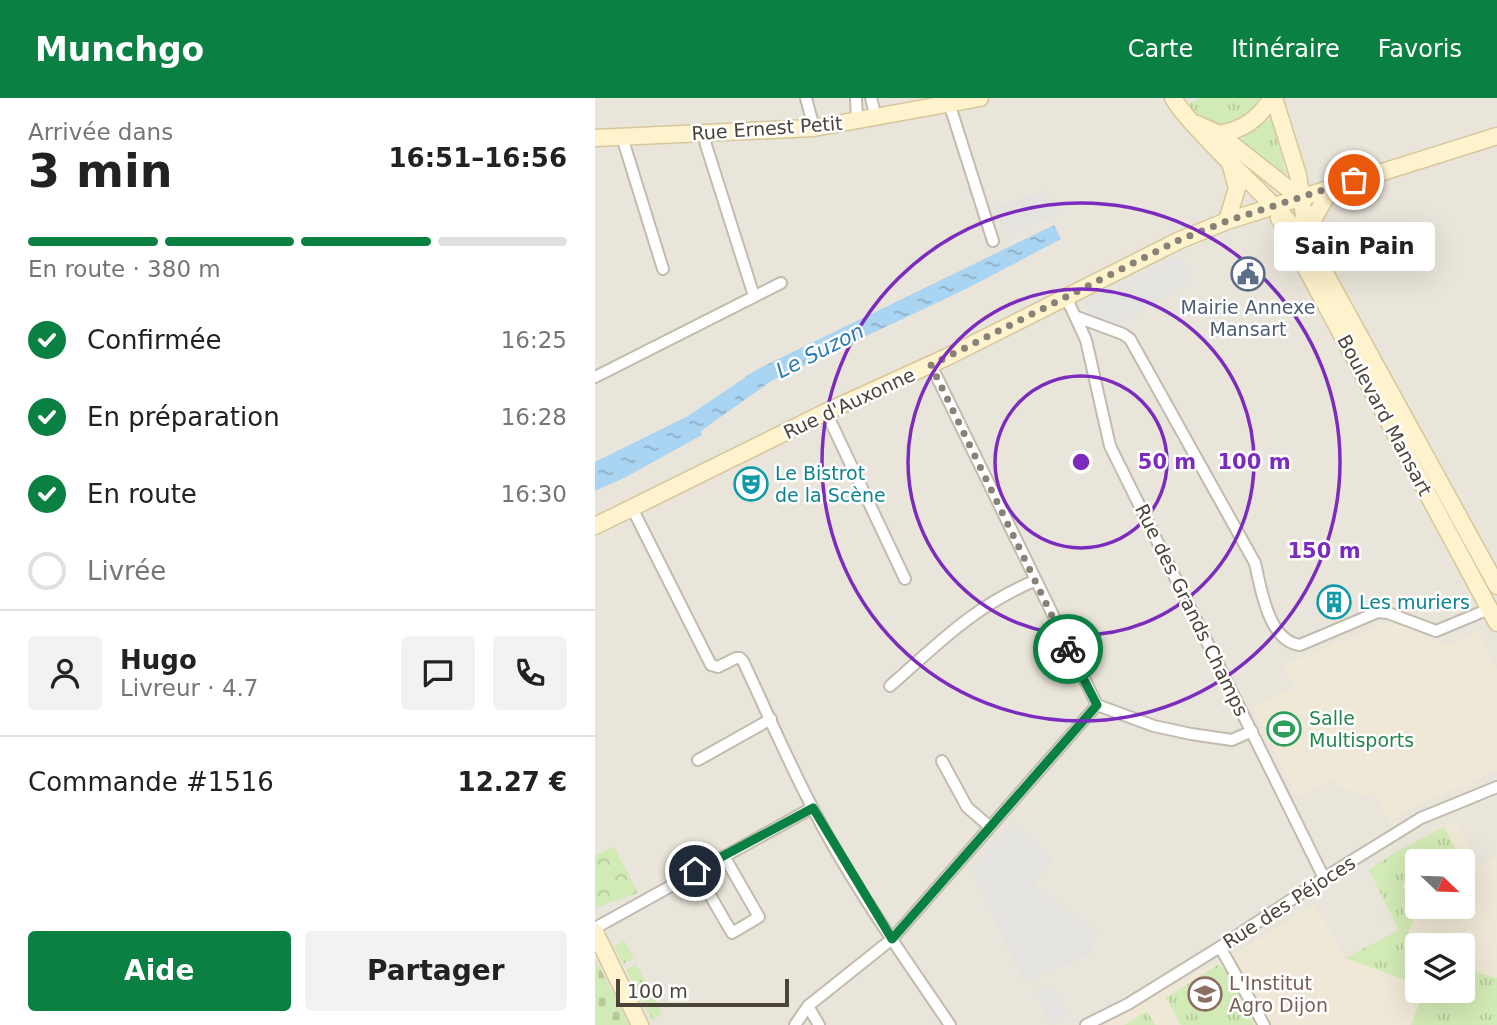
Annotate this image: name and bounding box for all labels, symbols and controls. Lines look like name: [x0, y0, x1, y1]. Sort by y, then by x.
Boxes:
text: Munchgo: [35, 30, 204, 69]
text: Carte: [1128, 35, 1193, 63]
text: Itinéraire: [1231, 35, 1340, 63]
text: Favoris: [1378, 35, 1462, 63]
street label: Rue Ernest Petit: [691, 112, 843, 144]
text: Arrivée dans: [28, 119, 173, 145]
text: 16:51–16:56: [388, 143, 567, 173]
text: 3 min: [28, 144, 172, 198]
pin: [1324, 150, 1384, 210]
icon: bag: [1335, 161, 1373, 199]
callout: Sain Pain: [1273, 222, 1435, 271]
text: Sain Pain: [1294, 233, 1415, 259]
public building icon: Mairie Annexe Mansart: [1229, 255, 1267, 293]
text: En route · 380 m: [28, 256, 221, 282]
place label: Mairie Annexe Mansart: [1181, 296, 1315, 340]
water label: Le Suzon: [772, 319, 868, 383]
icon: check: [28, 321, 66, 359]
text: Confirmée: [87, 325, 221, 355]
text: 16:25: [501, 327, 567, 353]
street label: Boulevard Mansart: [1333, 331, 1437, 499]
street label: Rue d'Auxonne: [780, 363, 918, 443]
icon: check: [28, 398, 66, 436]
text: En préparation: [87, 402, 280, 432]
text: 16:28: [501, 404, 567, 430]
centre of rings: [1069, 450, 1093, 474]
text: 50 m: [1138, 450, 1196, 474]
text: 100 m: [1217, 450, 1291, 474]
place label: Le Bistrot de la Scène: [775, 462, 886, 506]
theatre icon: Le Bistrot de la Scène: [732, 465, 770, 503]
icon: check: [28, 475, 66, 513]
text: En route: [87, 479, 197, 509]
text: 16:30: [501, 481, 567, 507]
street label: Rue des Grands Champs: [1131, 500, 1253, 720]
text: 150 m: [1287, 539, 1361, 563]
text: Livrée: [87, 556, 166, 586]
building icon: Les muriers: [1315, 583, 1353, 621]
place label: Les muriers: [1359, 591, 1470, 613]
courier: [1033, 614, 1103, 684]
icon: bike: [1049, 630, 1087, 668]
button: person: [28, 636, 102, 710]
button: chat: [401, 636, 475, 710]
button: phone: [493, 636, 567, 710]
text: Hugo: [120, 645, 197, 675]
text: Livreur · 4.7: [120, 675, 258, 701]
place label: Salle Multisports: [1309, 707, 1414, 751]
sports icon: Salle Multisports: [1265, 710, 1303, 748]
text: Commande #1516: [28, 767, 274, 797]
text: 12.27 €: [458, 767, 567, 797]
pin: [665, 841, 725, 901]
north arrow: [1405, 849, 1475, 919]
map controls: [1405, 849, 1475, 1003]
street label: Rue des Péjoces: [1219, 851, 1359, 953]
icon: home: [676, 852, 714, 890]
button: Aide: [28, 931, 291, 1011]
button: Partager: [305, 931, 567, 1011]
button: layers: [1405, 933, 1475, 1003]
place label: L'Institut Agro Dijon: [1229, 972, 1328, 1016]
school or university icon: L'Institut Agro Dijon: [1186, 975, 1224, 1013]
scale bar: [616, 976, 789, 1008]
text: 100 m: [627, 980, 688, 1002]

